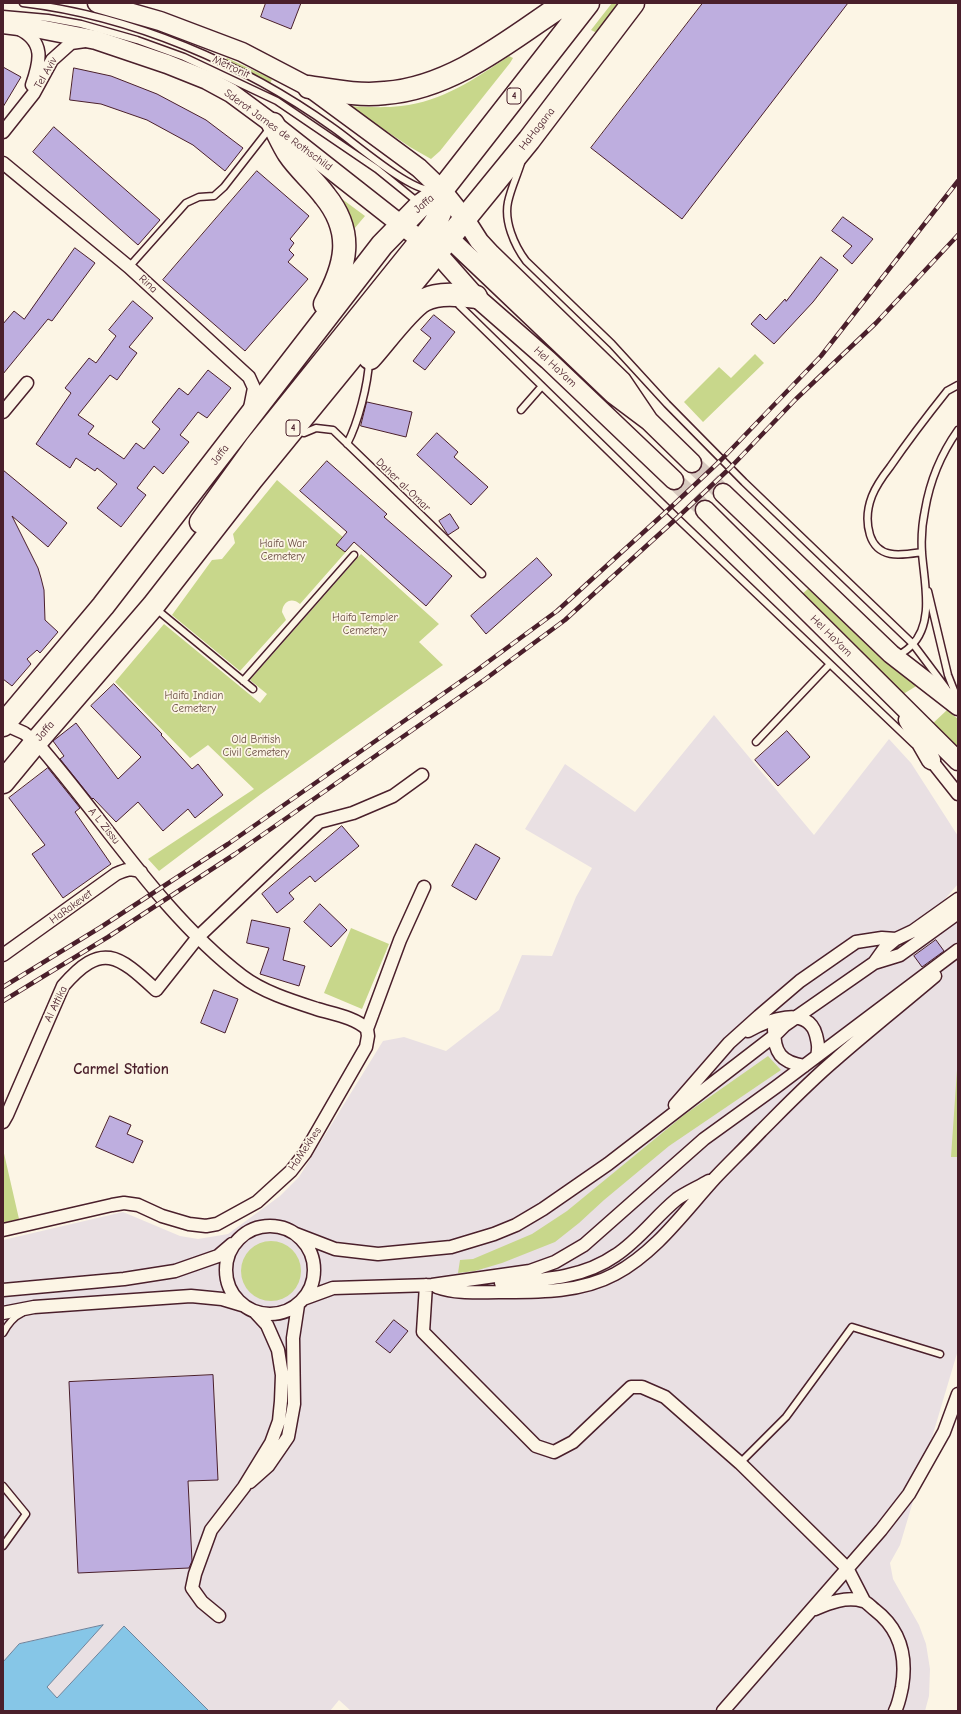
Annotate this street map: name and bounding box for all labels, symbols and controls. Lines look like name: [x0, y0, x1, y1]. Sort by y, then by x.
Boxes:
street label: Metronit: [210, 53, 252, 81]
street label: Tel Aviv: [32, 55, 60, 91]
street label: Sderot James de Rothschild: [221, 86, 335, 174]
road number: 4: [507, 88, 521, 104]
street label: HaHagana: [516, 105, 558, 153]
street label: Jaffa: [411, 192, 437, 216]
street label: Rina: [136, 272, 160, 296]
street label: Hel HaYam: [531, 344, 579, 390]
road number: 4: [286, 420, 300, 436]
street label: Jaffa: [208, 442, 232, 468]
street label: Daher al-Omar: [373, 456, 433, 514]
park label: Haifa War Cemetery: [259, 537, 307, 563]
park label: Haifa Templer Cemetery: [332, 611, 398, 637]
street label: Hel HaYam: [807, 612, 855, 660]
park label: Haifa Indian Cemetery: [165, 689, 223, 715]
street label: Jaffa: [33, 718, 57, 744]
park label: Old British Civil Cemetery: [223, 733, 289, 759]
street label: A L Zissu: [85, 805, 123, 847]
street label: HaRakevet: [47, 887, 95, 927]
street label: Al Attika: [42, 984, 70, 1024]
district label: Carmel Station: [73, 1061, 169, 1079]
street label: HaMekhes: [286, 1125, 324, 1173]

